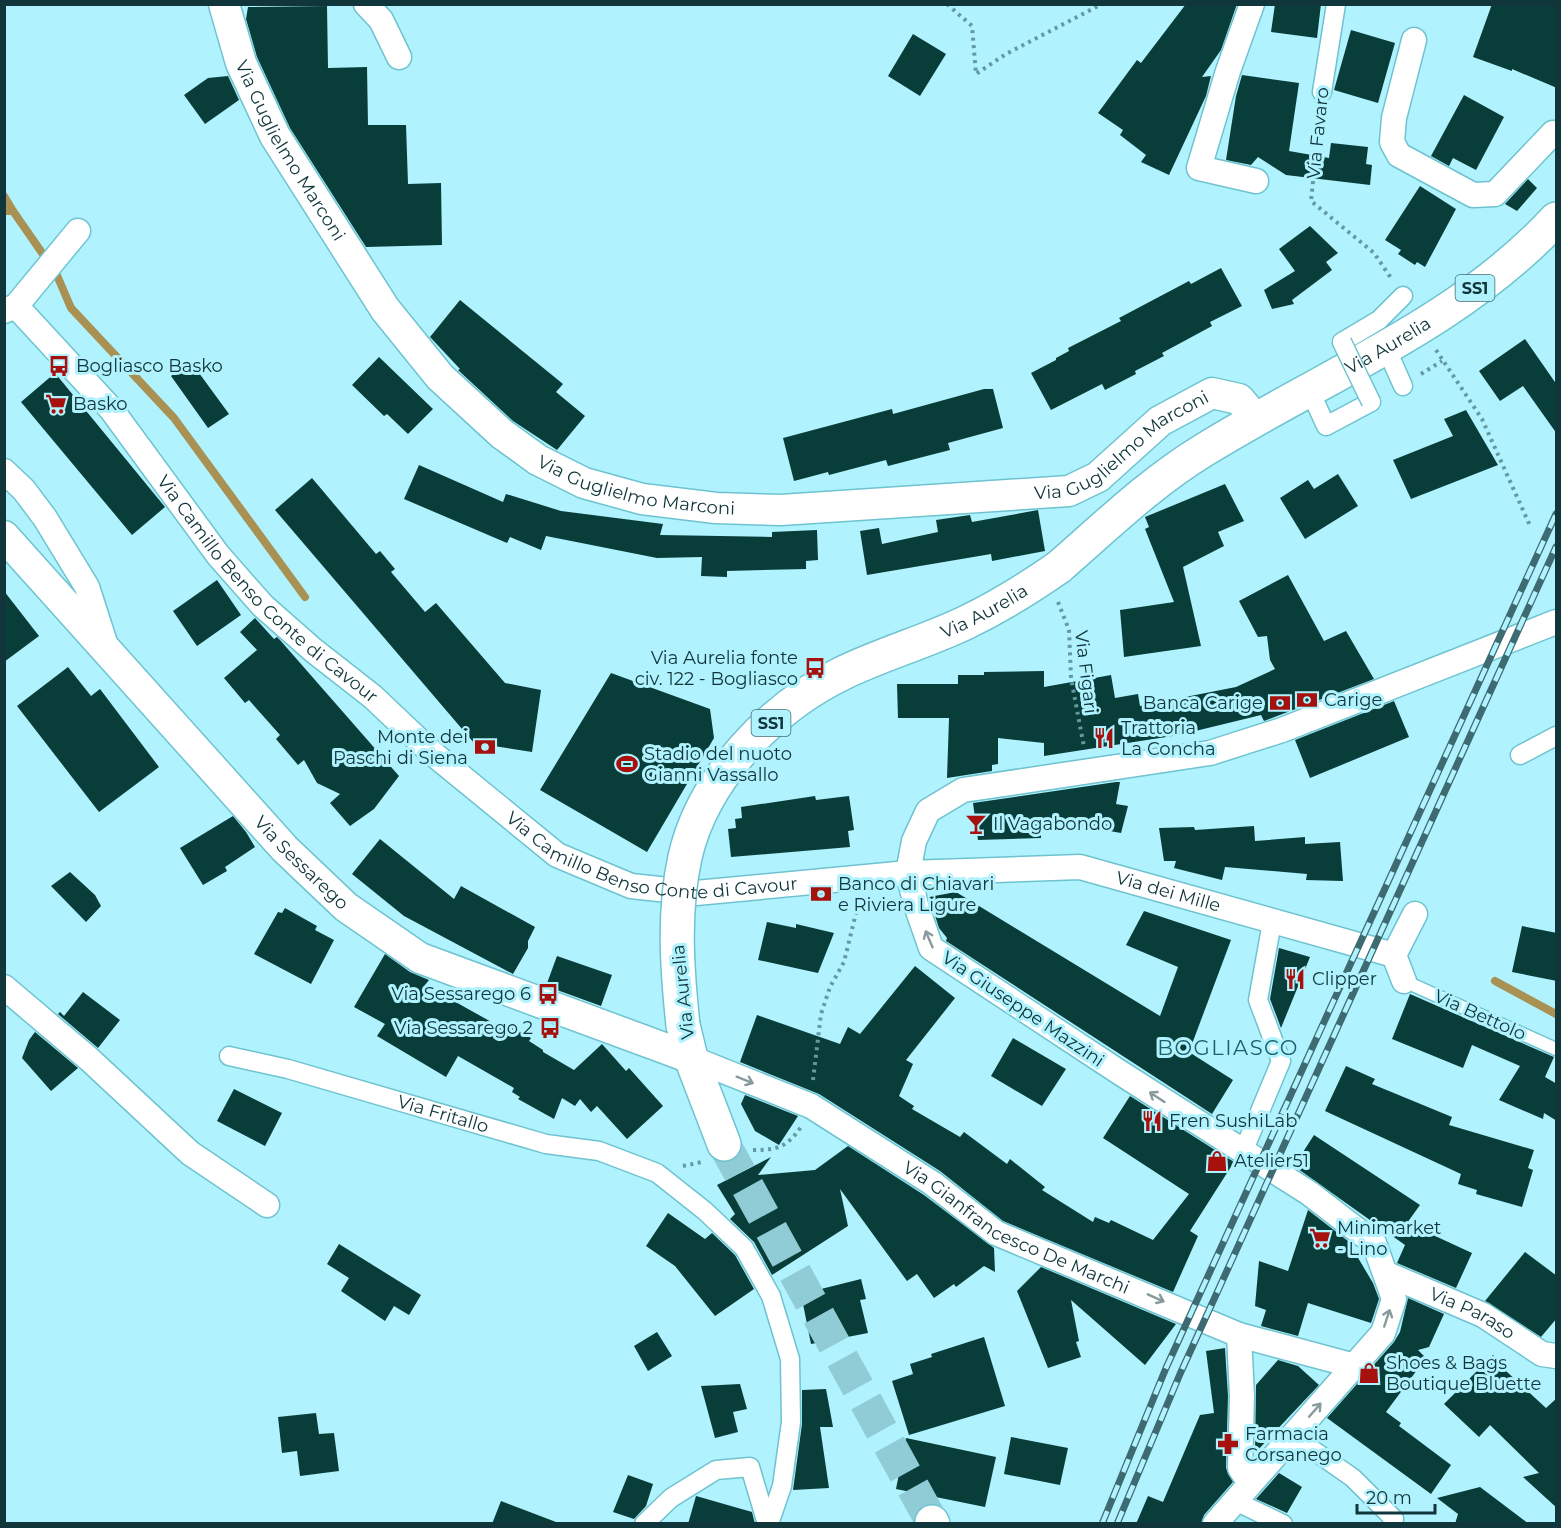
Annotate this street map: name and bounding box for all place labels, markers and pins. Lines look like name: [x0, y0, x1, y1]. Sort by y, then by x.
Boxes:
bus stop icon: Bogliasco Basko: [47, 354, 71, 378]
place label: Bogliasco Basko: [76, 355, 223, 377]
supermarket icon: Basko: [44, 392, 68, 416]
place label: Basko: [73, 393, 128, 415]
place label: Via Aurelia fonte civ. 122 - Bogliasco: [635, 647, 798, 690]
bus stop icon: Via Aurelia fonte civ. 122 - Bogliasco: [803, 656, 827, 680]
bank icon: Carige: [1295, 688, 1319, 712]
place label: Carige: [1324, 689, 1382, 711]
bank icon: Banca Carige: [1268, 691, 1292, 715]
place label: Banca Carige: [1143, 692, 1263, 714]
place label: Trattoria La Concha: [1121, 717, 1216, 760]
place label: Monte dei Paschi di Siena: [333, 726, 468, 769]
restaurant icon: Trattoria La Concha: [1092, 726, 1116, 750]
bank icon: Monte dei Paschi di Siena: [473, 735, 497, 759]
place label: Stadio del nuoto Gianni Vassallo: [644, 743, 792, 786]
sports icon: Stadio del nuoto Gianni Vassallo: [615, 752, 639, 776]
bar icon: Il Vagabondo: [964, 812, 988, 836]
place label: Il Vagabondo: [993, 813, 1112, 835]
place label: Banco di Chiavari e Riviera Ligure: [838, 873, 994, 916]
bank icon: Banco di Chiavari e Riviera Ligure: [809, 882, 833, 906]
restaurant icon: Clipper: [1283, 967, 1307, 991]
place label: Clipper: [1312, 968, 1377, 990]
bus stop icon: Via Sessarego 6: [536, 982, 560, 1006]
place label: Via Sessarego 6: [391, 983, 531, 1005]
bus stop icon: Via Sessarego 2: [538, 1016, 562, 1040]
place label: Via Sessarego 2: [394, 1017, 533, 1039]
restaurant icon: Fren SushiLab: [1140, 1109, 1164, 1133]
place label: Fren SushiLab: [1169, 1110, 1297, 1132]
shop icon: Atelier51: [1205, 1149, 1229, 1173]
place label: Atelier51: [1234, 1150, 1309, 1172]
place label: Minimarket - Lino: [1337, 1217, 1441, 1260]
supermarket icon: Minimarket - Lino: [1308, 1226, 1332, 1250]
place label: Shoes & Bags Boutique Bluette: [1386, 1352, 1541, 1395]
shop icon: Shoes & Bags Boutique Bluette: [1357, 1361, 1381, 1385]
place label: Farmacia Corsanego: [1245, 1423, 1342, 1466]
pharmacy icon: Farmacia Corsanego: [1216, 1432, 1240, 1456]

